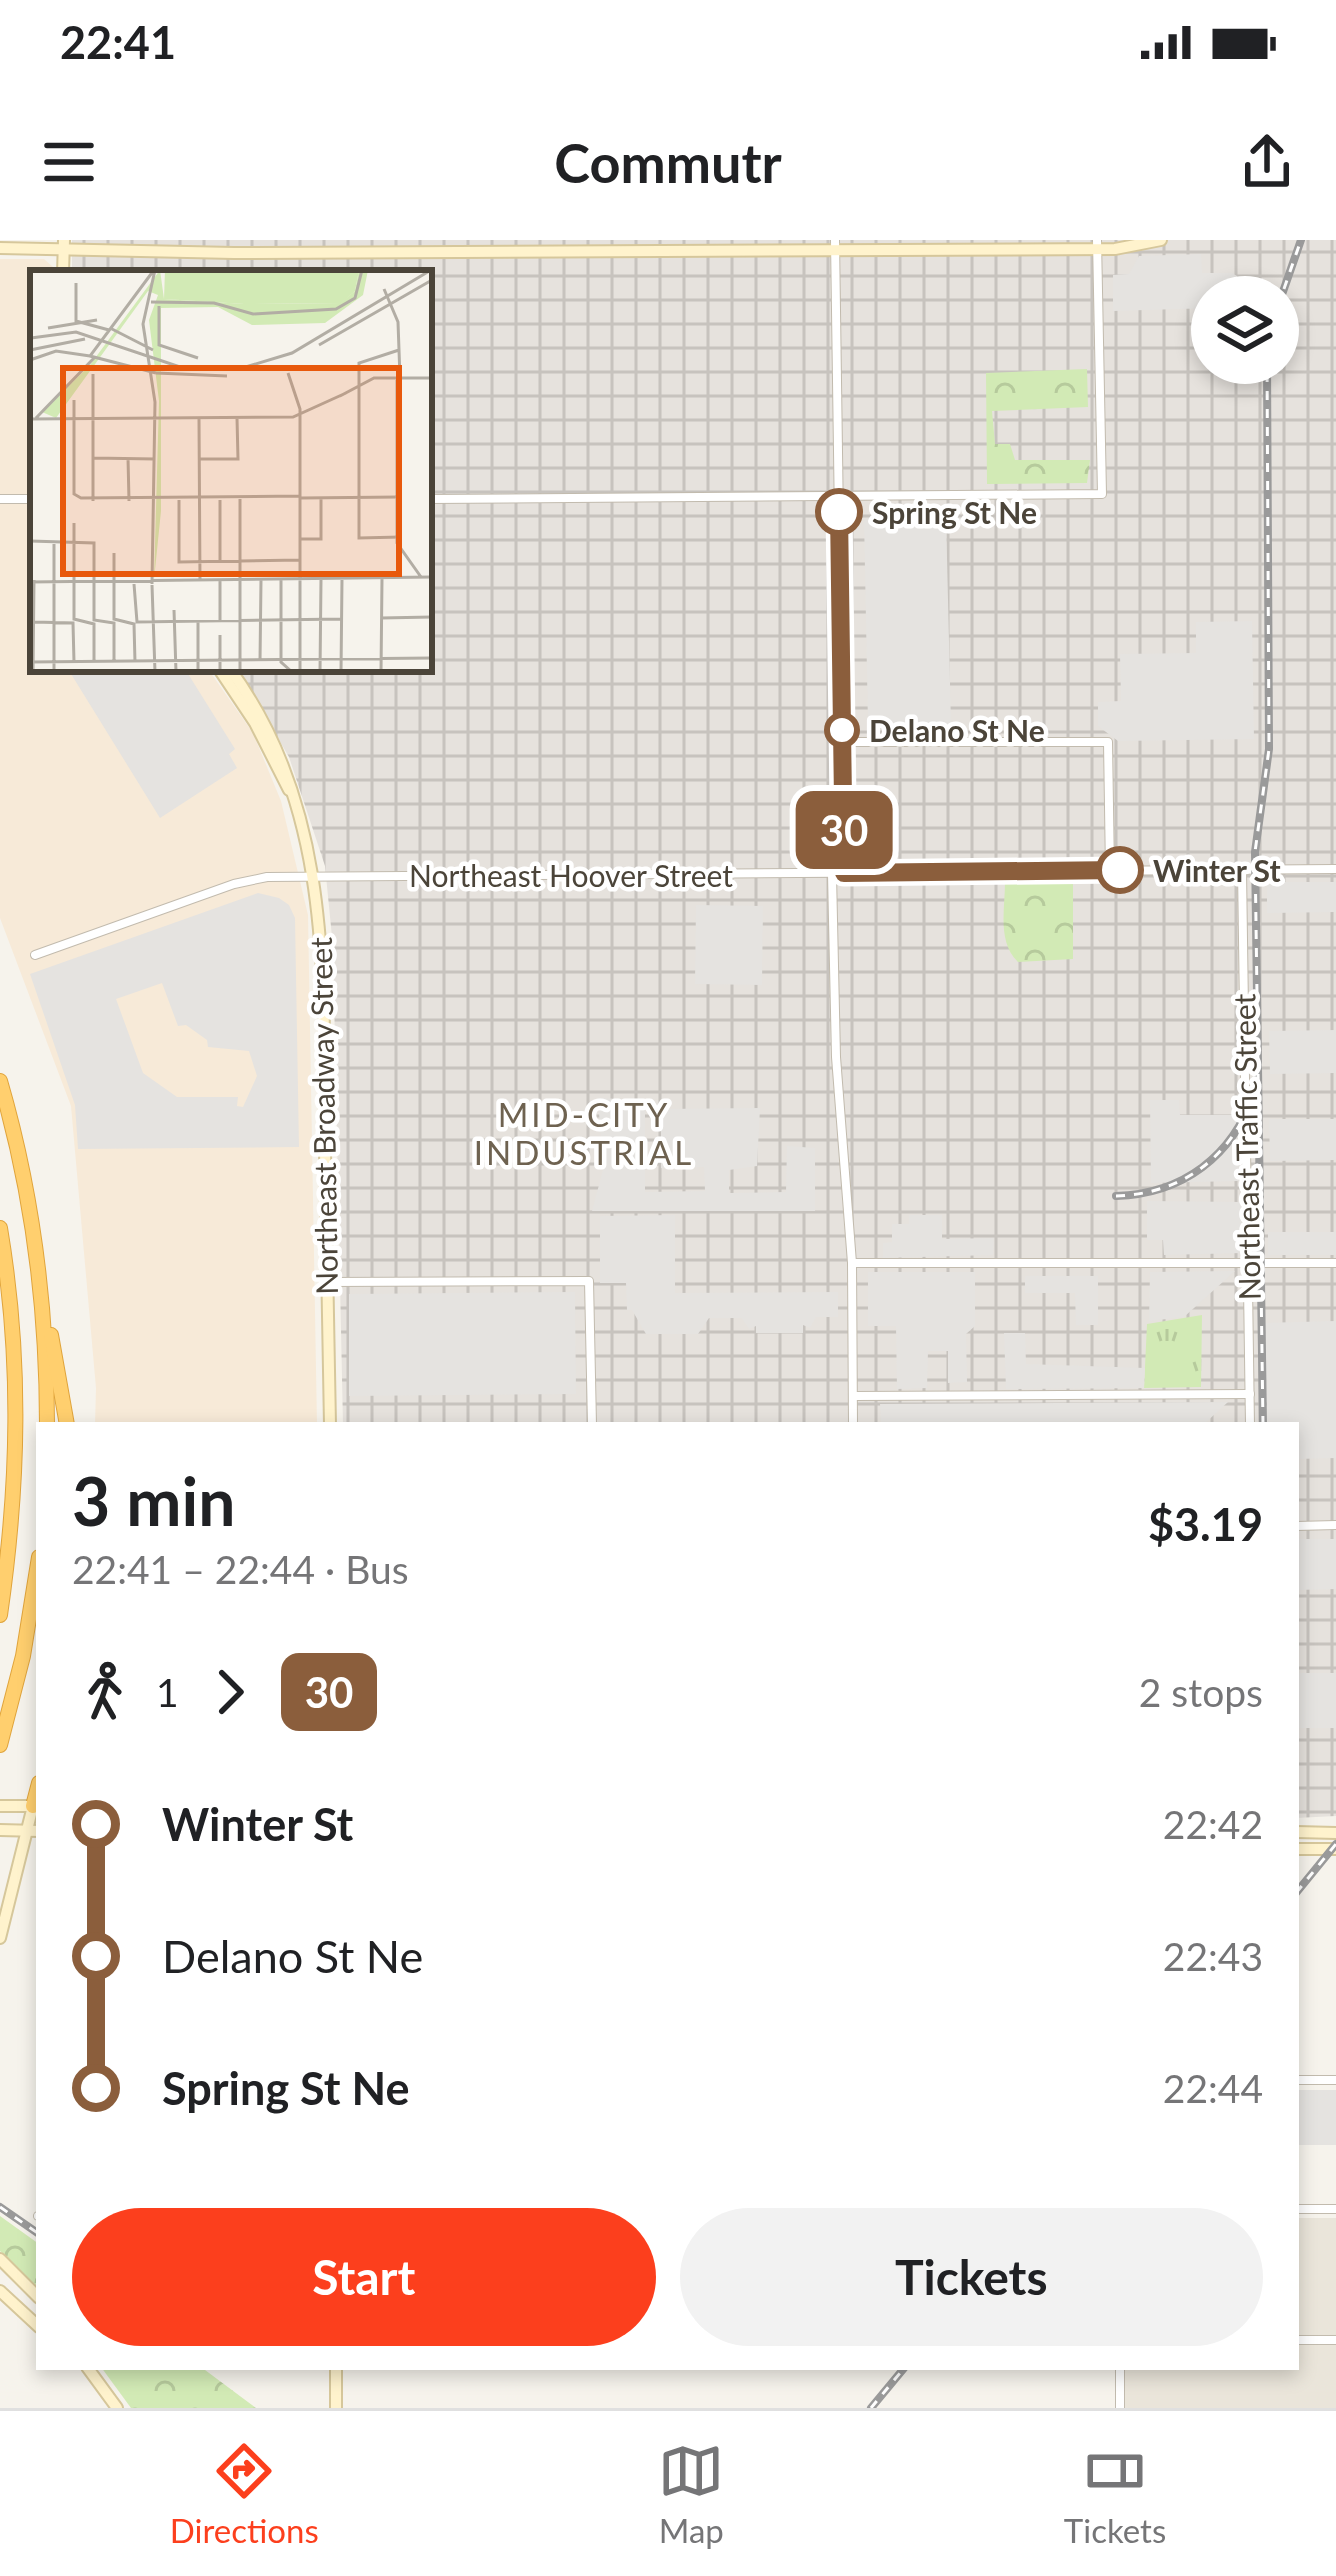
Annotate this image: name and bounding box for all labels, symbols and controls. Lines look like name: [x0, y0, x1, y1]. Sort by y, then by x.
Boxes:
text: 22:41: [60, 15, 176, 69]
icon: menu: [36, 129, 102, 195]
icon: share: [1234, 129, 1300, 195]
text: Commutr: [554, 130, 782, 195]
inset map: [30, 270, 432, 672]
map controls: [1191, 276, 1299, 384]
button: layers: [1191, 276, 1299, 384]
marker: Spring St Ne: [817, 490, 861, 534]
place label: Spring St Ne: [872, 494, 1037, 530]
place label: Delano St Ne: [869, 712, 1045, 748]
marker: Delano St Ne: [826, 714, 858, 746]
line badge: 30: [790, 791, 898, 869]
text: 30: [820, 805, 868, 855]
marker: Winter St: [1098, 848, 1142, 892]
place label: Winter St: [1153, 852, 1281, 888]
street label: Northeast Hoover Street: [409, 857, 733, 893]
street label: Northeast Broadway Street: [302, 937, 344, 1295]
street label: Northeast Traffic Street: [1225, 993, 1267, 1301]
district label: MID-CITY INDUSTRIAL: [474, 1094, 694, 1172]
text: 3 min: [72, 1461, 236, 1540]
text: $3.19: [1148, 1497, 1263, 1551]
text: 22:41 – 22:44 · Bus: [72, 1546, 409, 1592]
icon: walk: [72, 1659, 138, 1725]
icon: forward: [197, 1659, 263, 1725]
text: 30: [305, 1667, 353, 1717]
text: 1: [156, 1669, 179, 1715]
text: 2 stops: [1139, 1669, 1263, 1715]
text: Winter St: [162, 1797, 353, 1851]
text: 22:42: [1163, 1801, 1263, 1847]
text: Delano St Ne: [162, 1929, 423, 1983]
text: 22:43: [1163, 1933, 1263, 1979]
text: Spring St Ne: [162, 2061, 409, 2115]
text: 22:44: [1163, 2065, 1263, 2111]
button: Start: [72, 2208, 656, 2346]
button: Tickets: [680, 2208, 1263, 2346]
tab: Directions: [170, 2438, 319, 2550]
tab: Map: [658, 2438, 724, 2550]
tab: Tickets: [1064, 2438, 1166, 2550]

